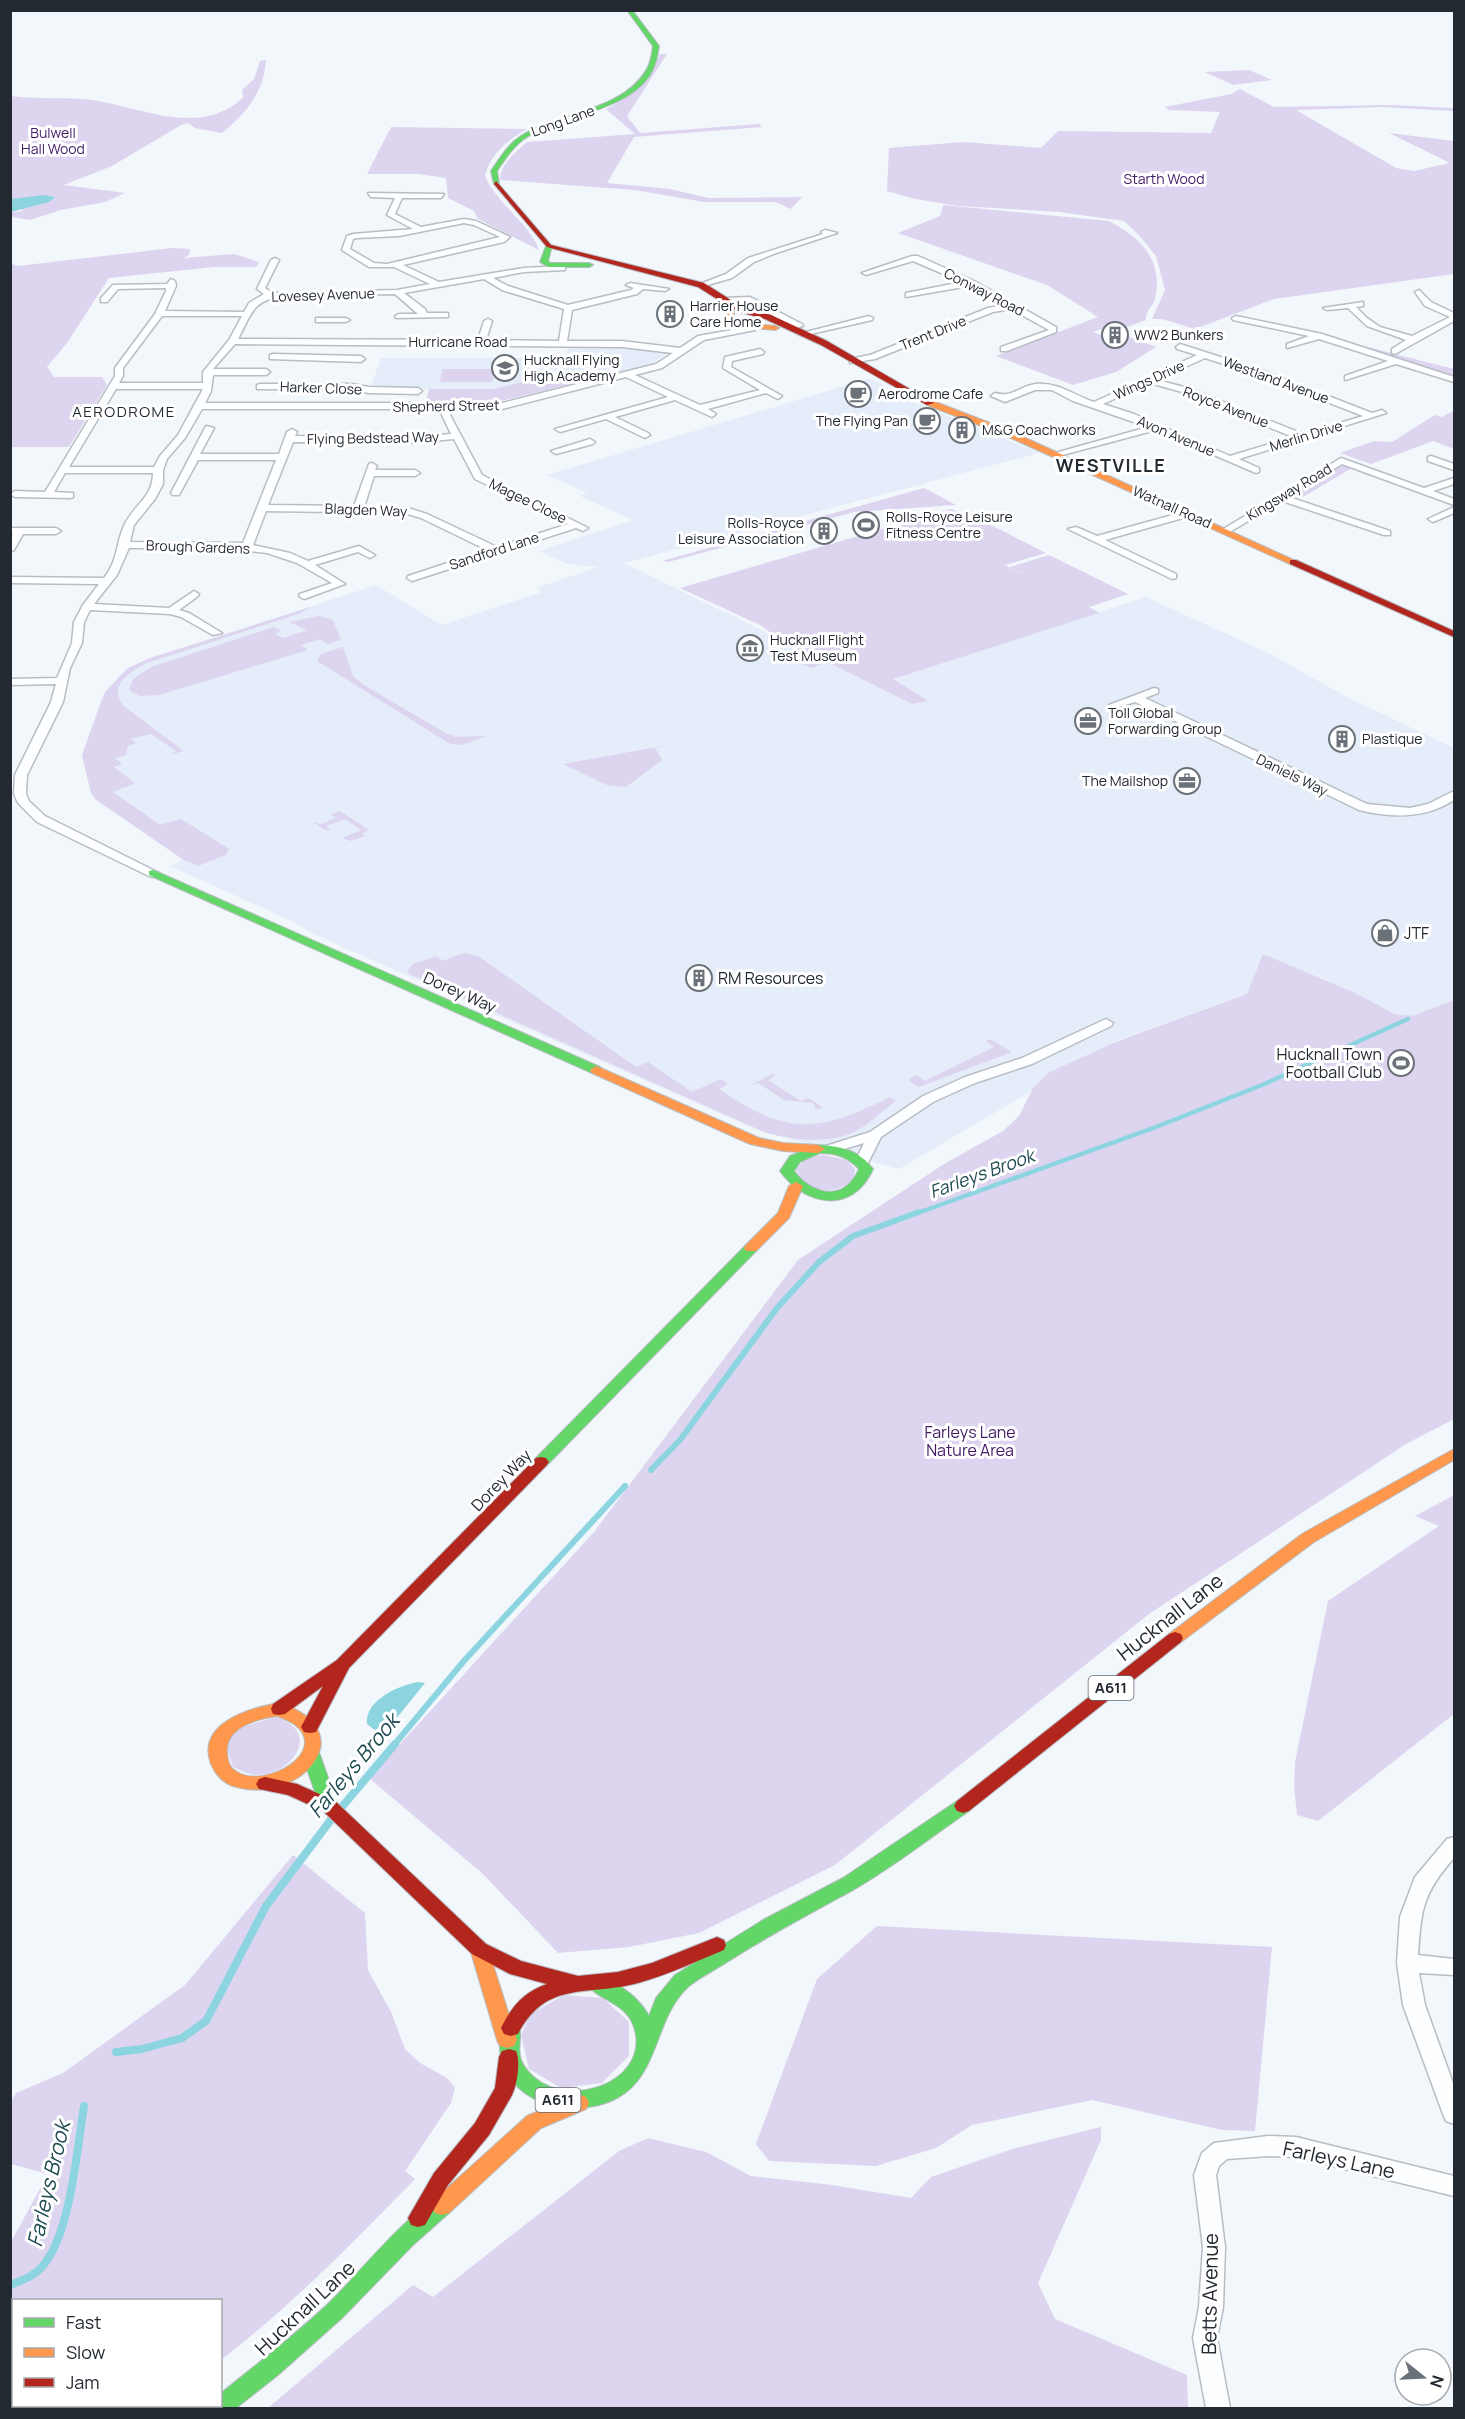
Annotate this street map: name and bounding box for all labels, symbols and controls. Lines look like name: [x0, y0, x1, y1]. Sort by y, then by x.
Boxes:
street label: Long Lane: [528, 100, 597, 141]
park label: Bulwell Hall Wood: [21, 123, 85, 158]
park label: Starth Wood: [1124, 169, 1204, 188]
street label: Conway Road: [941, 263, 1028, 320]
street label: Lovesey Avenue: [271, 283, 375, 306]
place label: Harrier House Care Home: [690, 296, 778, 331]
building icon: Harrier House Care Home: [655, 299, 685, 329]
street label: Trent Drive: [897, 311, 969, 354]
building icon: WW2 Bunkers: [1100, 320, 1130, 350]
place label: WW2 Bunkers: [1134, 325, 1223, 344]
street label: Hurricane Road: [408, 332, 508, 351]
place label: Hucknall Flying High Academy: [524, 350, 620, 385]
street label: Westland Avenue: [1220, 351, 1332, 408]
school or university icon: Hucknall Flying High Academy: [490, 353, 520, 383]
street label: Wings Drive: [1110, 355, 1187, 404]
street label: Harker Close: [280, 377, 362, 398]
cafe icon: Aerodrome Cafe: [843, 379, 873, 409]
street label: Royce Avenue: [1181, 381, 1272, 432]
place label: Aerodrome Cafe: [878, 384, 983, 403]
street label: Shepherd Street: [392, 395, 500, 416]
district label: AERODROME: [72, 401, 176, 422]
cafe icon: The Flying Pan: [912, 406, 942, 436]
place label: The Flying Pan: [816, 411, 908, 430]
street label: Avon Avenue: [1135, 411, 1218, 460]
building icon: M&G Coachworks: [947, 415, 977, 445]
street label: Merlin Drive: [1267, 415, 1345, 456]
place label: M&G Coachworks: [982, 420, 1096, 439]
street label: Flying Bedstead Way: [307, 427, 440, 448]
district label: WESTVILLE: [1056, 453, 1166, 477]
street label: Kingsway Road: [1243, 459, 1335, 525]
street label: Magee Close: [486, 474, 570, 528]
street label: Watnall Road: [1130, 481, 1215, 532]
street label: Blagden Way: [324, 499, 408, 520]
place label: Rolls-Royce Leisure Fitness Centre: [886, 507, 1013, 542]
sports icon: Rolls-Royce Leisure Fitness Centre: [851, 510, 881, 540]
place label: Rolls-Royce Leisure Association: [678, 513, 804, 548]
building icon: Rolls-Royce Leisure Association: [809, 516, 839, 546]
street label: Sandford Lane: [447, 527, 541, 574]
street label: Brough Gardens: [146, 535, 250, 558]
place label: Hucknall Flight Test Museum: [770, 630, 864, 665]
museum icon: Hucknall Flight Test Museum: [735, 633, 765, 663]
place label: Toll Global Forwarding Group: [1108, 703, 1222, 738]
office icon: Toll Global Forwarding Group: [1073, 706, 1103, 736]
building icon: Plastique: [1327, 724, 1357, 754]
place label: Plastique: [1362, 729, 1423, 748]
street label: Daniels Way: [1253, 749, 1332, 800]
office icon: The Mailshop: [1172, 766, 1202, 796]
place label: The Mailshop: [1082, 771, 1168, 790]
shop icon: JTF: [1370, 918, 1400, 948]
place label: JTF: [1404, 922, 1429, 944]
building icon: RM Resources: [684, 963, 714, 993]
street label: Dorey Way: [420, 966, 500, 1018]
place label: RM Resources: [718, 967, 824, 989]
place label: Hucknall Town Football Club: [1276, 1043, 1382, 1083]
sports icon: Hucknall Town Football Club: [1386, 1048, 1416, 1078]
water label: Farleys Brook: [926, 1142, 1040, 1203]
park label: Farleys Lane Nature Area: [924, 1421, 1016, 1461]
street label: Dorey Way: [466, 1444, 536, 1516]
street label: Hucknall Lane: [1111, 1567, 1228, 1667]
road number: A611: [1088, 1676, 1134, 1700]
water label: Farleys Brook: [301, 1705, 407, 1823]
road number: A611: [536, 2088, 580, 2112]
water label: Farleys Brook: [20, 2116, 77, 2249]
street label: Farleys Lane: [1281, 2134, 1398, 2185]
street label: Betts Avenue: [1195, 2233, 1224, 2355]
street label: Hucknall Lane: [249, 2254, 361, 2361]
legend: [12, 2299, 222, 2407]
text: Fast: [66, 2310, 101, 2334]
text: Slow: [66, 2340, 106, 2364]
north arrow: [1393, 2347, 1453, 2407]
text: Jam: [66, 2370, 100, 2394]
text: N: [1425, 2373, 1450, 2391]

